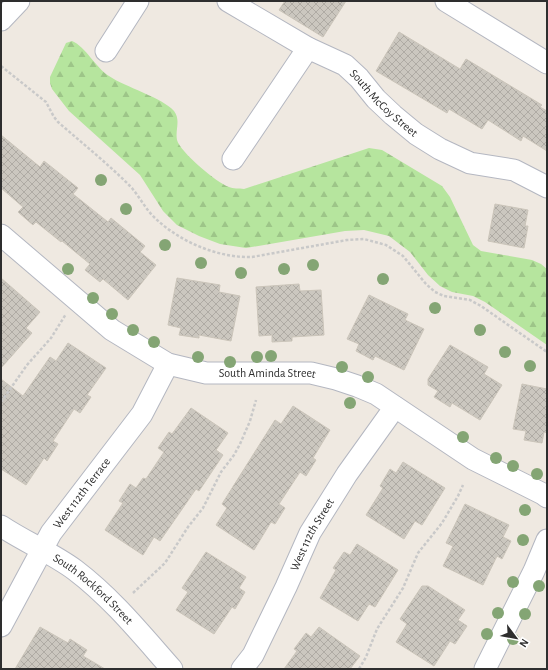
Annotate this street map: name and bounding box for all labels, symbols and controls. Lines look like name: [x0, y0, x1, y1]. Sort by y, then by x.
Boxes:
street label: South McCoy Street: [348, 67, 420, 139]
street label: South Aminda Street: [219, 367, 317, 380]
street label: West 112th Terrace: [51, 455, 112, 531]
street label: West 112th Street: [288, 496, 336, 572]
street label: South Rockford Street: [51, 551, 135, 626]
north arrow: [496, 618, 536, 658]
text: N: [517, 637, 531, 649]

